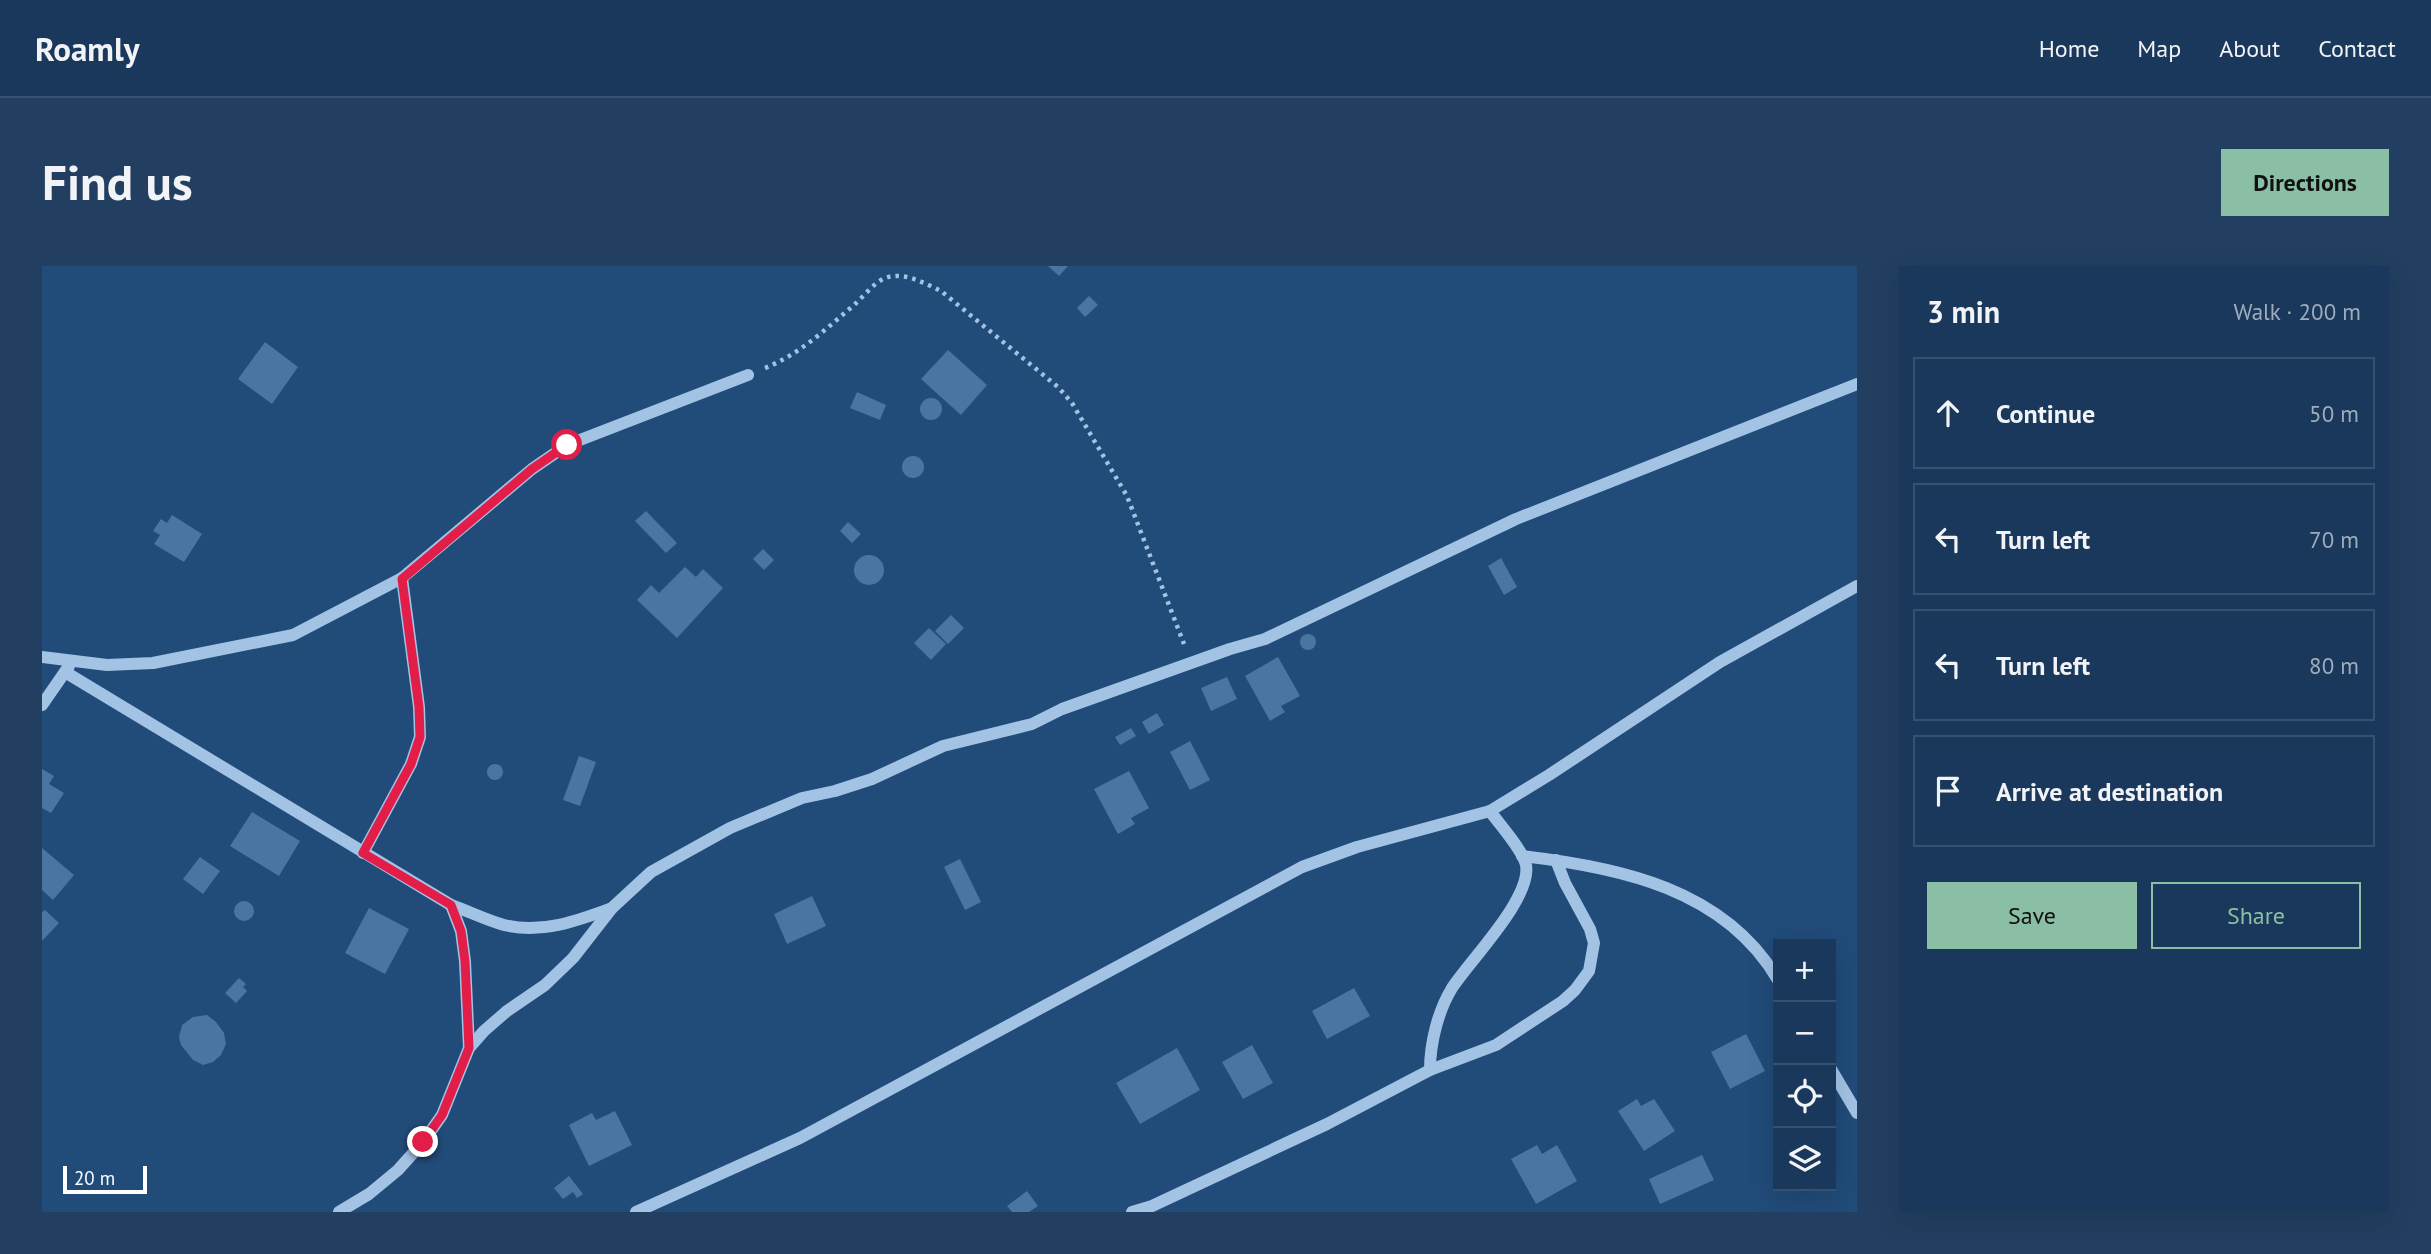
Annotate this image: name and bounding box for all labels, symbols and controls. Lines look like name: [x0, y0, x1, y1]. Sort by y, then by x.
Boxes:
text: Roamly: [35, 27, 139, 70]
text: Home: [2039, 33, 2099, 64]
text: Map: [2137, 33, 2181, 64]
text: About: [2219, 33, 2280, 64]
text: Contact: [2318, 33, 2396, 64]
button: Directions: [2221, 149, 2389, 216]
text: Find us: [42, 150, 193, 214]
text: 3 min: [1927, 292, 2000, 331]
text: Walk · 200 m: [2234, 297, 2361, 326]
icon: ahead: [1929, 394, 1967, 432]
text: Continue: [1996, 397, 2095, 430]
text: 50 m: [2309, 399, 2359, 428]
route start: [551, 429, 582, 460]
icon: left: [1929, 520, 1967, 558]
text: Turn left: [1996, 523, 2090, 556]
text: 70 m: [2309, 525, 2359, 554]
icon: left: [1929, 646, 1967, 684]
text: Turn left: [1996, 649, 2090, 682]
text: 80 m: [2309, 651, 2359, 680]
icon: arrive: [1929, 772, 1967, 810]
text: Arrive at destination: [1996, 775, 2223, 808]
button: Save: [1927, 882, 2137, 949]
button: Share: [2151, 882, 2361, 949]
map controls: [1773, 939, 1836, 1191]
button: +: [1773, 939, 1836, 1002]
button: −: [1773, 1002, 1836, 1065]
button: locate: [1773, 1065, 1836, 1128]
route end: [407, 1126, 438, 1157]
button: layers: [1773, 1128, 1836, 1191]
scale bar: [63, 1163, 147, 1195]
text: 20 m: [74, 1166, 115, 1190]

